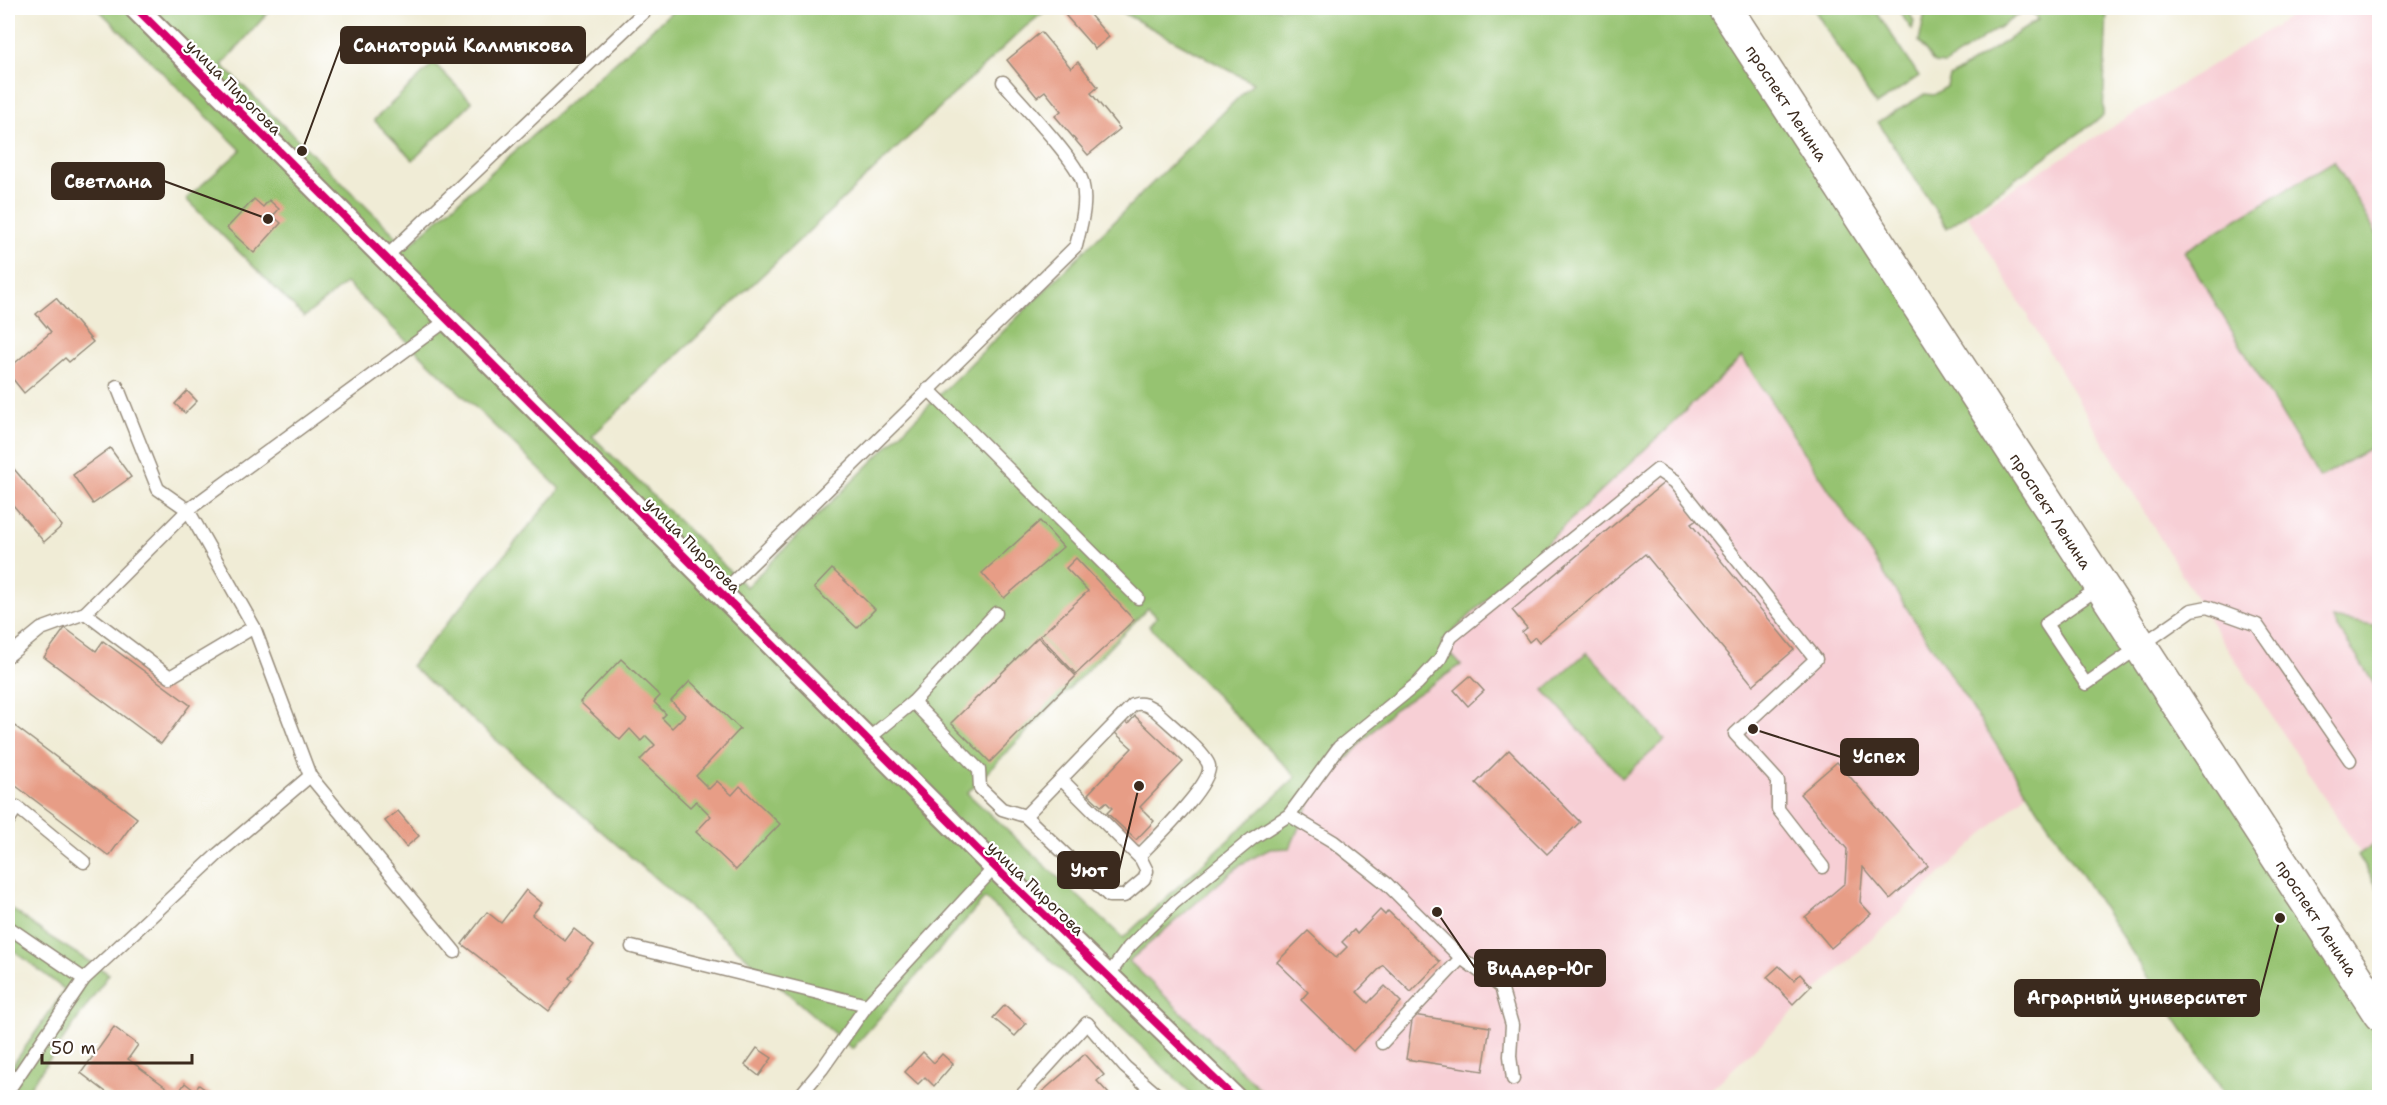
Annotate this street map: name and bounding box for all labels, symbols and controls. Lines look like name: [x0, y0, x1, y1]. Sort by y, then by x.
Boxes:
callout: Санаторий Калмыкова: [341, 27, 585, 63]
text: Санаторий Калмыкова: [353, 34, 574, 58]
street label: улица Пирогова: [181, 35, 286, 140]
street label: проспект Ленина: [1741, 41, 1832, 165]
callout: Светлана: [52, 163, 164, 199]
text: Светлана: [64, 170, 153, 194]
street label: проспект Ленина: [2005, 449, 2096, 573]
street label: улица Пирогова: [640, 493, 745, 598]
callout: Успех: [1841, 739, 1918, 775]
text: Успех: [1853, 745, 1905, 769]
street label: улица Пирогова: [982, 836, 1089, 940]
callout: Уют: [1058, 852, 1119, 888]
street label: проспект Ленина: [2271, 856, 2362, 980]
text: Уют: [1070, 859, 1108, 883]
callout: Виддер-Юг: [1475, 950, 1605, 986]
text: Виддер-Юг: [1487, 957, 1594, 981]
callout: Аграрный университет: [2015, 980, 2259, 1016]
text: Аграрный университет: [2027, 986, 2247, 1010]
scale bar: [42, 1027, 192, 1065]
text: 50 m: [51, 1036, 96, 1060]

